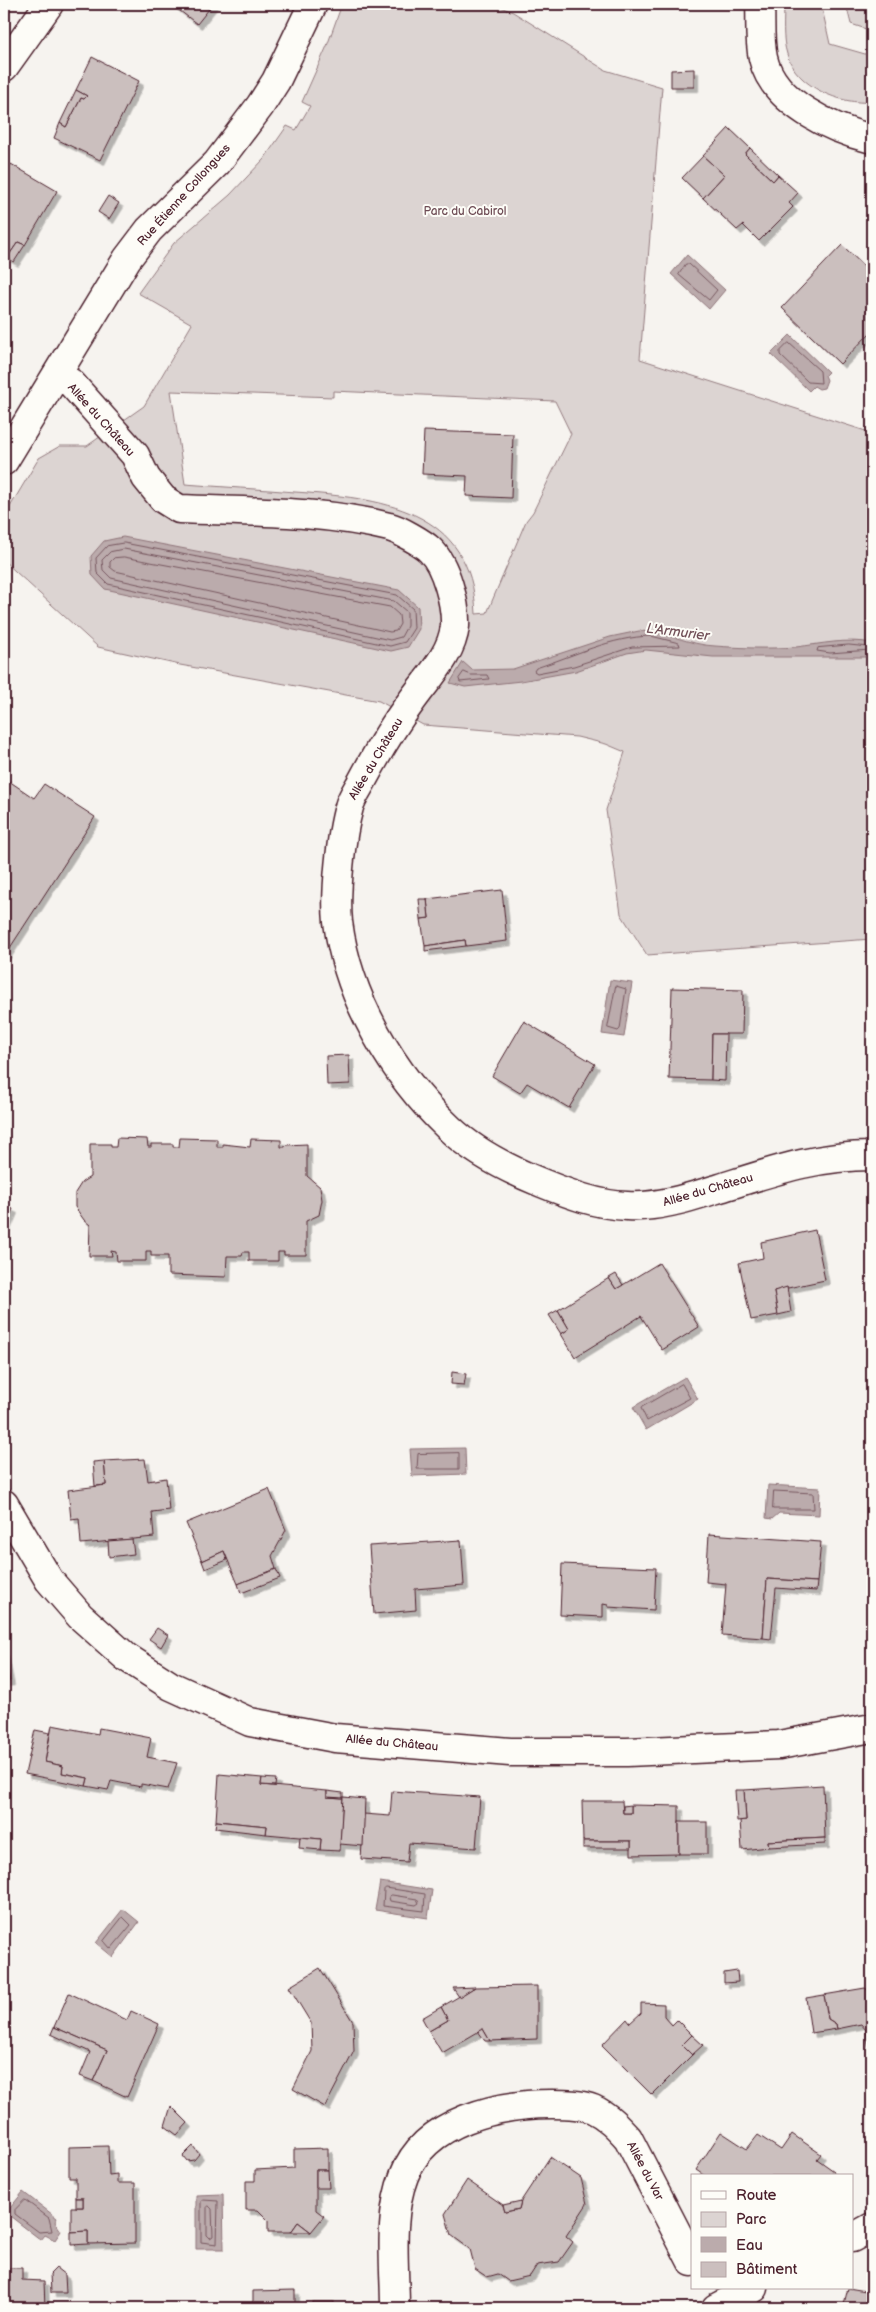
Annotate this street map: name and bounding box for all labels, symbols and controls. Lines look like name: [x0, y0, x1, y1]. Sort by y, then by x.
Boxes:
street label: Rue Étienne Collongues: [134, 140, 234, 249]
park label: Parc du Cabirol: [424, 204, 506, 219]
street label: Allée du Château: [64, 380, 138, 460]
water label: L'Armurier: [646, 620, 711, 644]
street label: Allée du Château: [346, 715, 406, 803]
street label: Allée du Château: [661, 1170, 755, 1210]
street label: Allée du Château: [345, 1731, 439, 1755]
street label: Allée du Var: [623, 2139, 667, 2203]
legend: [691, 2174, 854, 2290]
text: Route: [736, 2186, 777, 2205]
text: Parc: [736, 2210, 766, 2229]
text: Eau: [736, 2236, 763, 2255]
text: Bâtiment: [736, 2260, 798, 2279]

